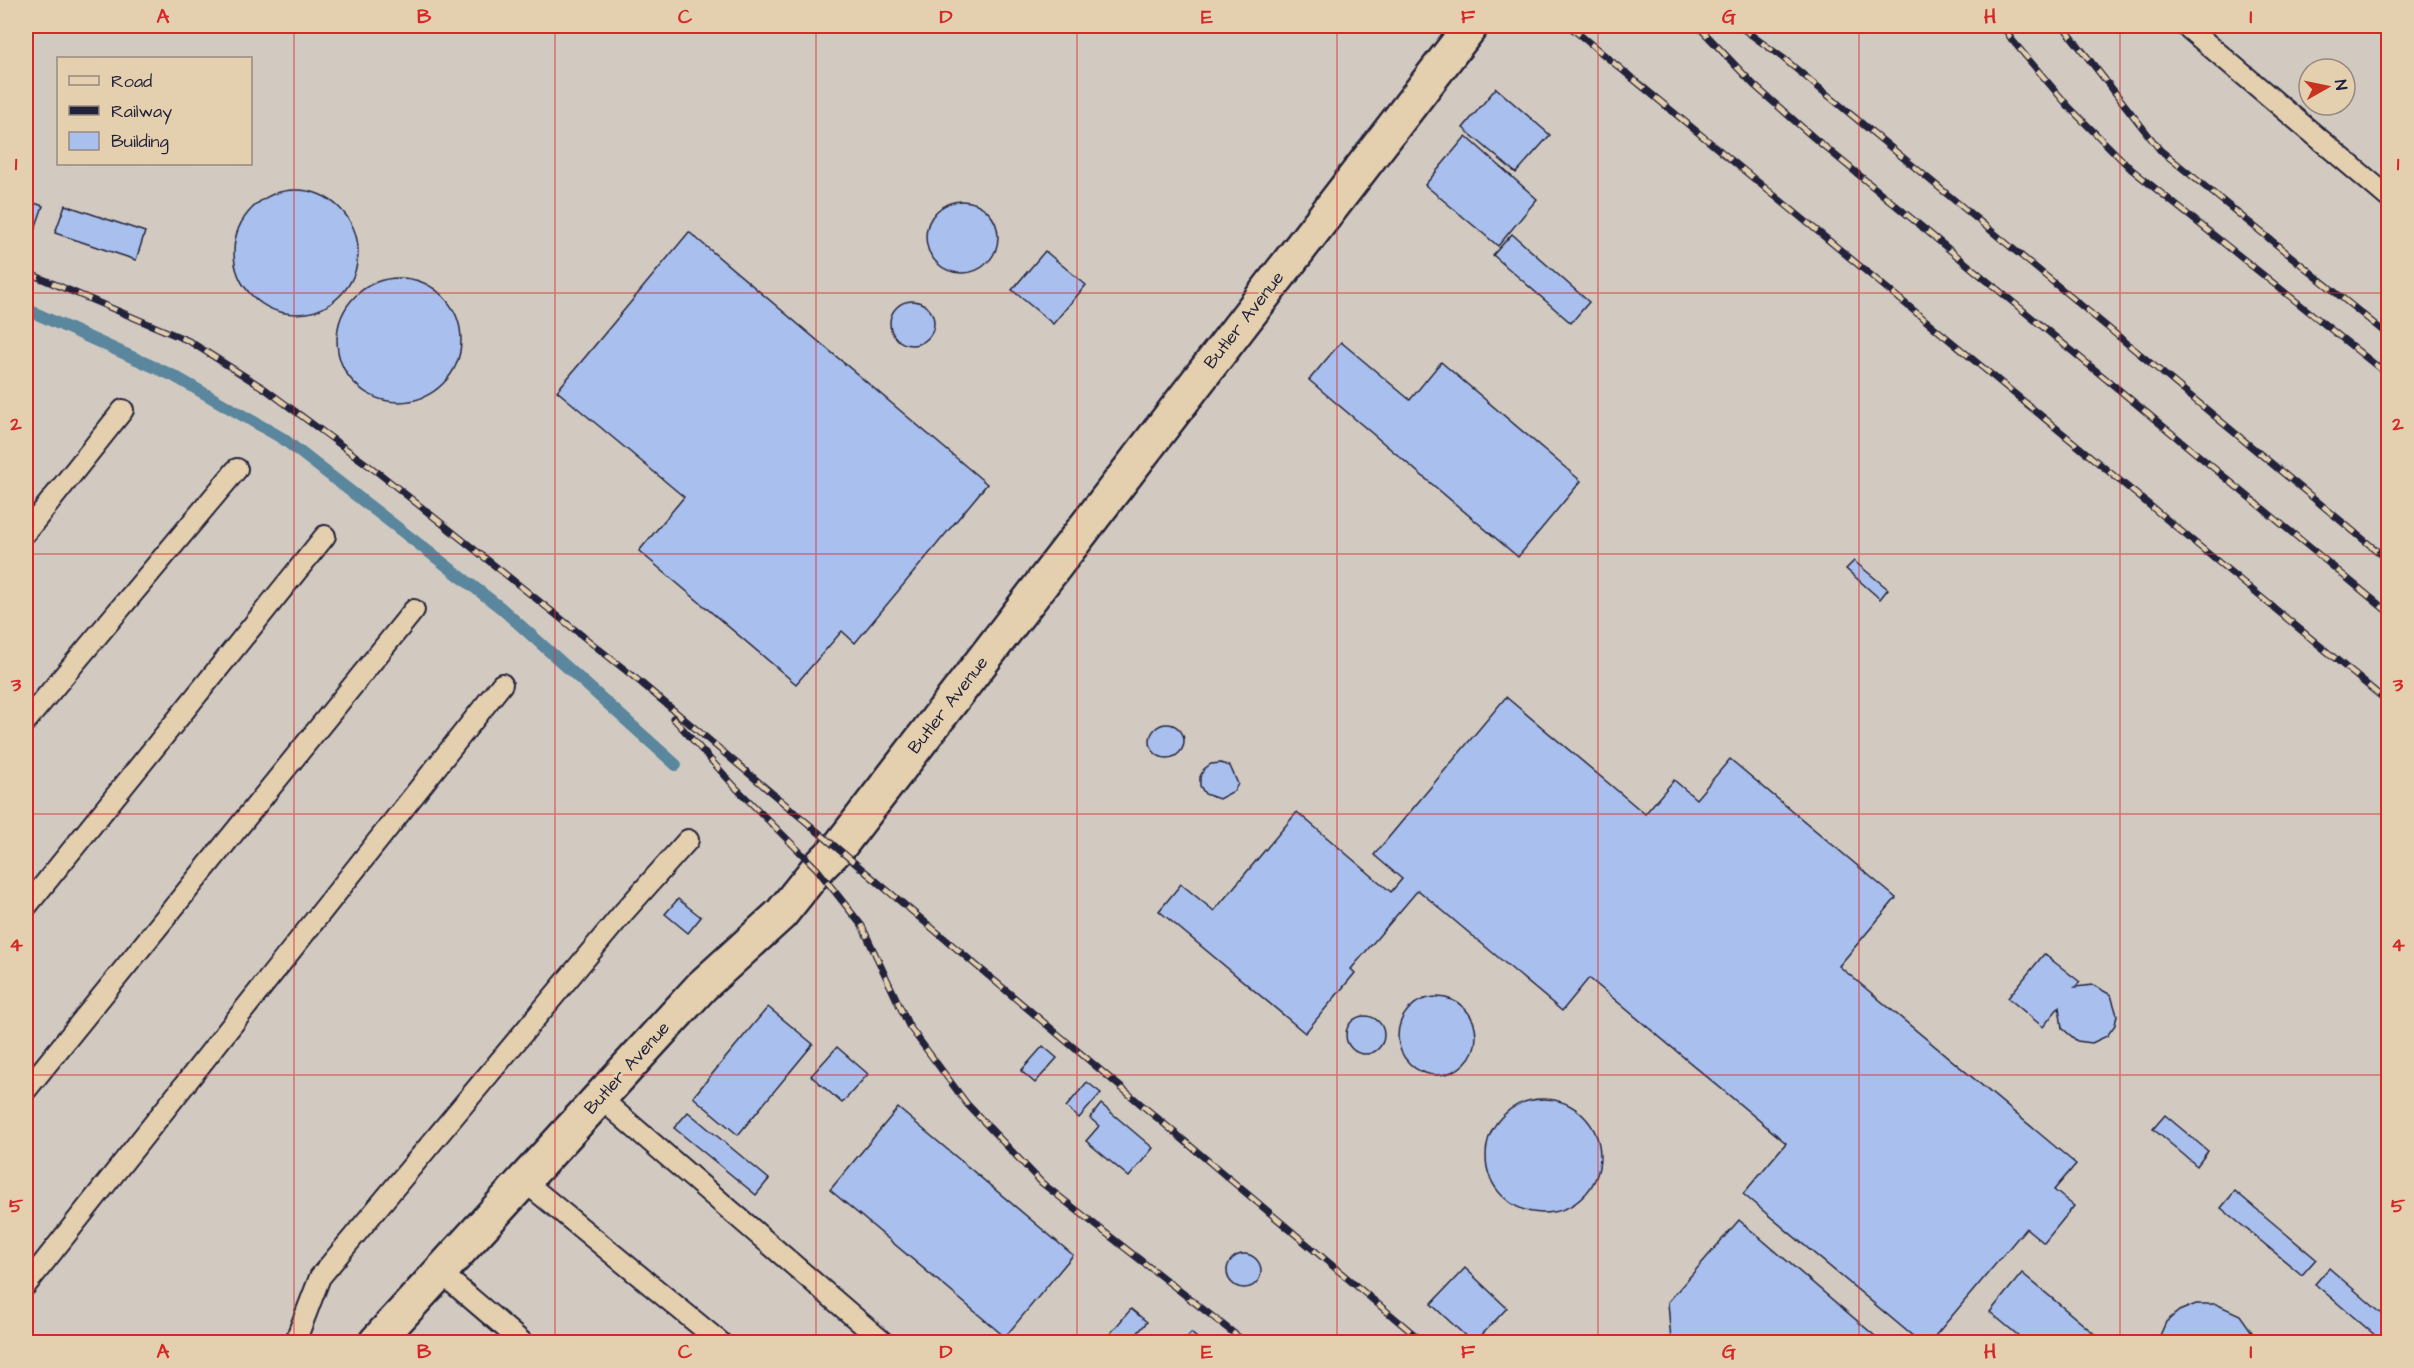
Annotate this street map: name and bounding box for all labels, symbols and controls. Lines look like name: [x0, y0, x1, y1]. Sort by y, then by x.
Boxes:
text: A: [157, 3, 170, 31]
text: B: [417, 3, 432, 31]
text: C: [678, 3, 693, 31]
text: D: [940, 3, 953, 31]
text: E: [1201, 3, 1213, 31]
text: F: [1461, 3, 1476, 31]
text: G: [1722, 3, 1736, 31]
text: H: [1984, 3, 1996, 31]
text: I: [2249, 3, 2253, 31]
legend: [57, 57, 252, 165]
north arrow: [2297, 57, 2357, 117]
text: Road: [111, 69, 152, 94]
text: N: [2329, 78, 2352, 91]
text: Railway: [111, 99, 172, 125]
text: Building: [111, 129, 169, 155]
text: 1: [15, 150, 18, 178]
text: 1: [2397, 150, 2400, 178]
street label: Butler Avenue: [1198, 266, 1290, 374]
text: 2: [9, 410, 22, 438]
text: 2: [2391, 410, 2404, 438]
street label: Butler Avenue: [902, 651, 994, 759]
text: 3: [10, 671, 22, 699]
text: 3: [2392, 671, 2404, 699]
text: 4: [9, 931, 23, 959]
text: 4: [2391, 931, 2405, 959]
street label: Butler Avenue: [578, 1016, 676, 1120]
text: 5: [9, 1192, 24, 1220]
text: 5: [2391, 1192, 2406, 1220]
text: A: [157, 1338, 170, 1366]
text: B: [417, 1338, 432, 1366]
text: C: [678, 1338, 693, 1366]
text: D: [940, 1338, 953, 1366]
text: E: [1201, 1338, 1213, 1366]
text: F: [1461, 1338, 1476, 1366]
text: G: [1722, 1338, 1736, 1366]
text: H: [1984, 1338, 1996, 1366]
text: I: [2249, 1338, 2253, 1366]

